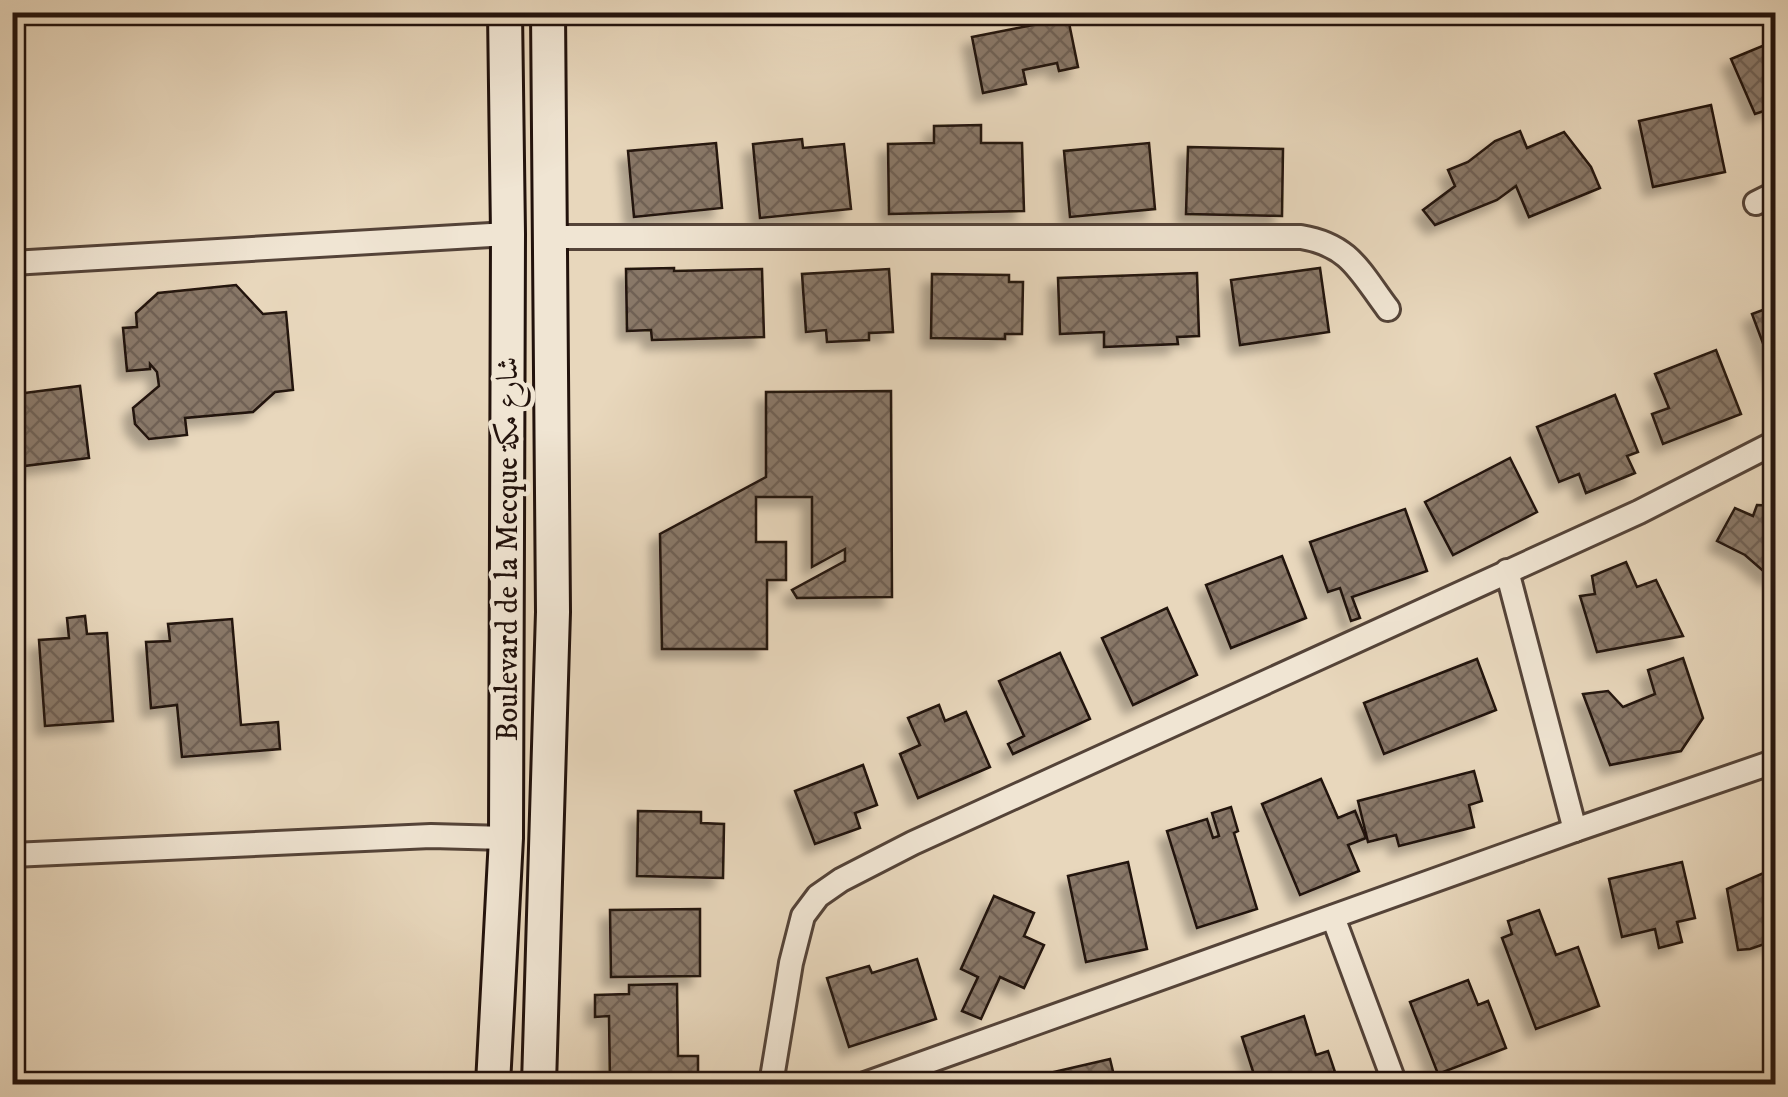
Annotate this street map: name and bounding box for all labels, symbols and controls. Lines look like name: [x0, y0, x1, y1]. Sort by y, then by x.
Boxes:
street label: Boulevard de la Mecque شارع مكة: [490, 357, 532, 741]

